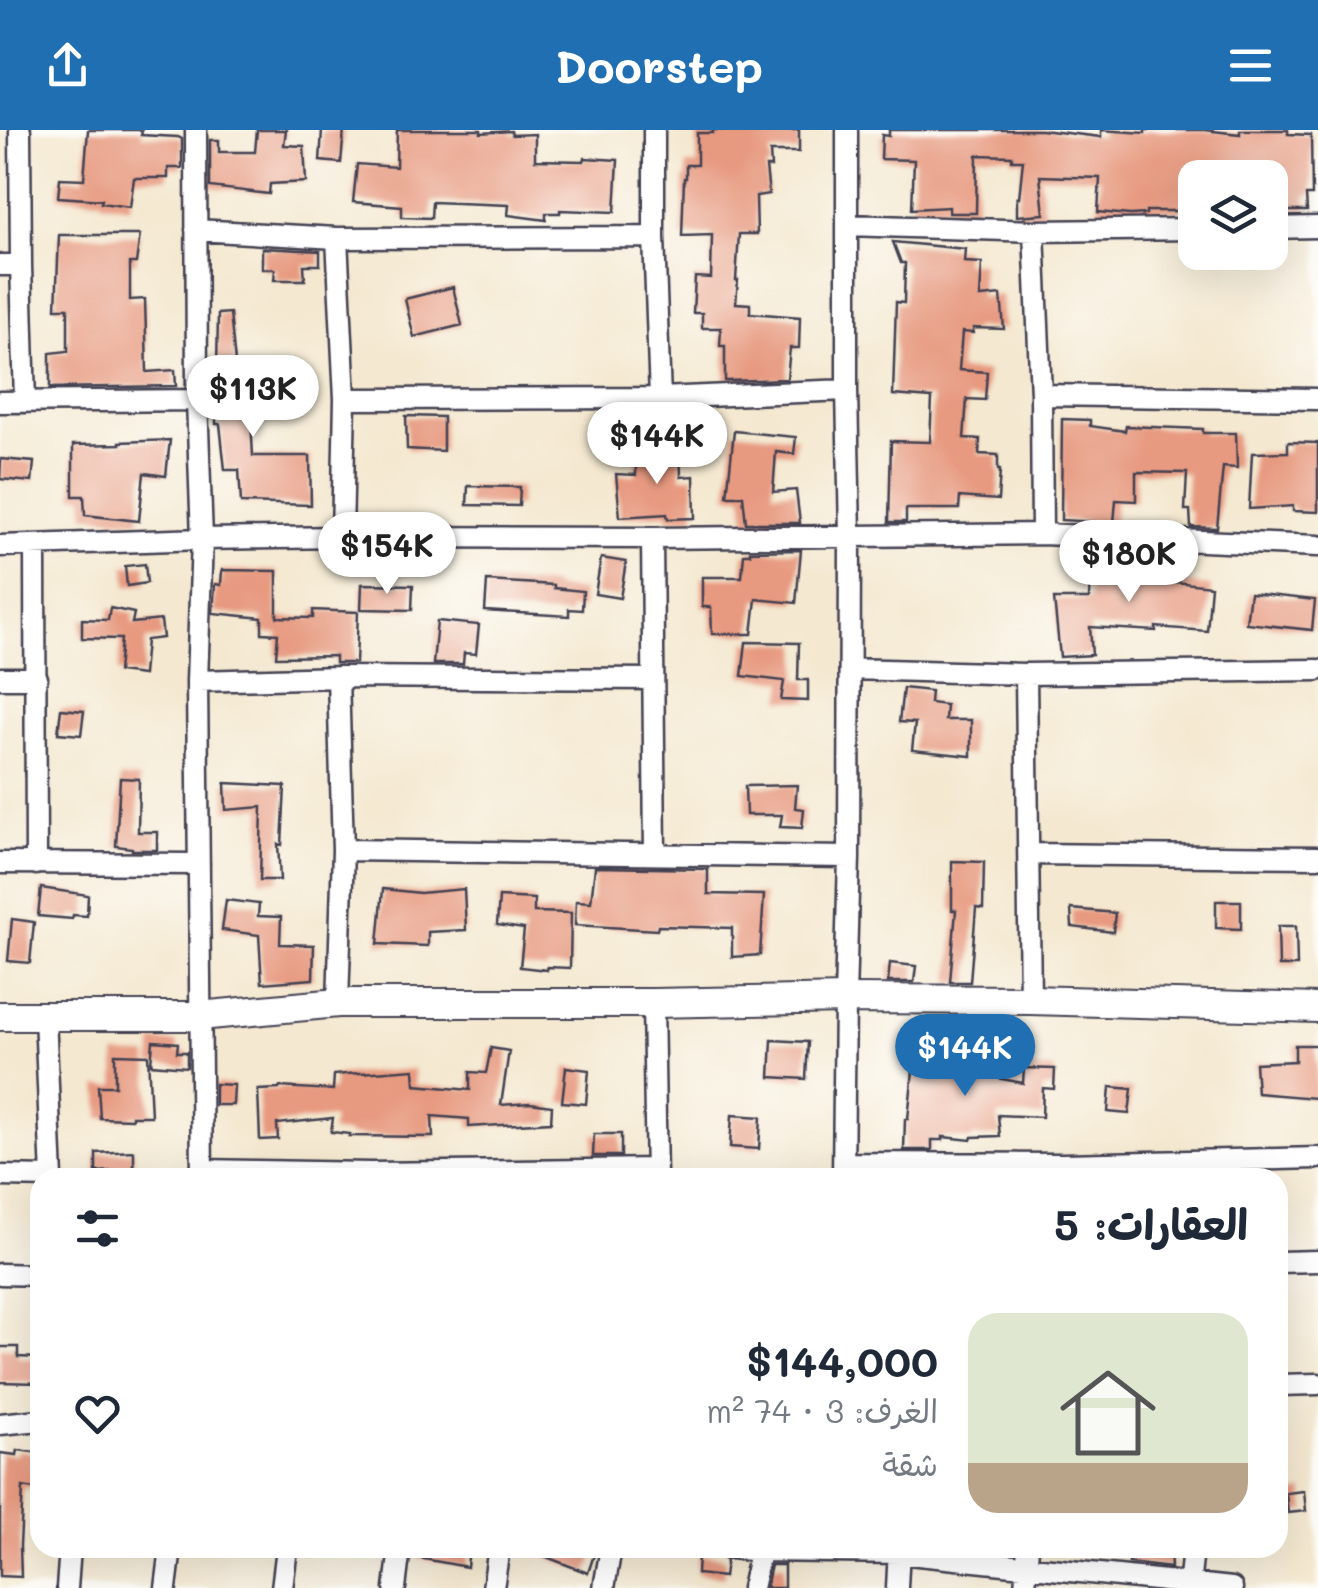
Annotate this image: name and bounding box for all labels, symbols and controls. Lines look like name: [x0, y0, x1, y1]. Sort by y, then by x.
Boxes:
text: Doorstep: [555, 36, 763, 94]
icon: share: [40, 38, 95, 93]
icon: menu: [1223, 38, 1278, 93]
map controls: [1178, 160, 1288, 270]
button: layers: [1178, 160, 1288, 270]
pin: $113K: [183, 355, 323, 440]
text: $113K: [209, 366, 297, 408]
pin: $144K: [587, 402, 727, 487]
text: $144K: [609, 413, 705, 455]
pin: $154K: [317, 512, 457, 597]
pin: $180K: [1059, 520, 1199, 605]
text: $154K: [340, 523, 434, 565]
text: $180K: [1081, 531, 1177, 573]
pin: $144K: [895, 1014, 1035, 1099]
text: $144K: [917, 1025, 1013, 1067]
text: العقارات: 5: [1054, 1196, 1248, 1251]
icon: filters: [70, 1201, 125, 1256]
text: $144,000: [746, 1333, 938, 1388]
icon: home: [1048, 1353, 1168, 1473]
icon: heart: [70, 1386, 125, 1441]
text: الغرف: 3 · 74 m²: [706, 1389, 938, 1431]
text: شقة: [882, 1442, 938, 1484]

